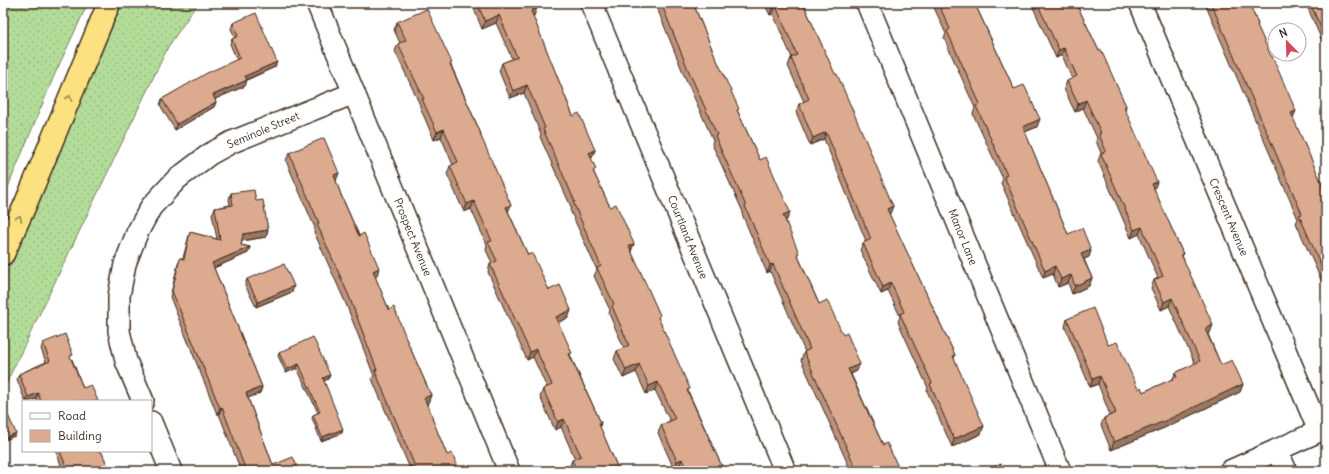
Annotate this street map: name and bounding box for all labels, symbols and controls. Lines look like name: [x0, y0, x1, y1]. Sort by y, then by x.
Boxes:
north arrow: [1267, 22, 1307, 62]
text: N: [1277, 25, 1289, 41]
one-way arrow: [64, 95, 72, 102]
street label: Seminole Street: [225, 108, 301, 152]
street label: Crescent Avenue: [1206, 176, 1252, 258]
street label: Courtland Avenue: [665, 193, 711, 281]
street label: Prospect Avenue: [391, 196, 435, 278]
street label: Manor Lane: [945, 207, 981, 267]
one-way arrow: [14, 215, 22, 223]
legend: [22, 400, 152, 452]
text: Road: [58, 408, 86, 423]
text: Building: [58, 428, 102, 443]

